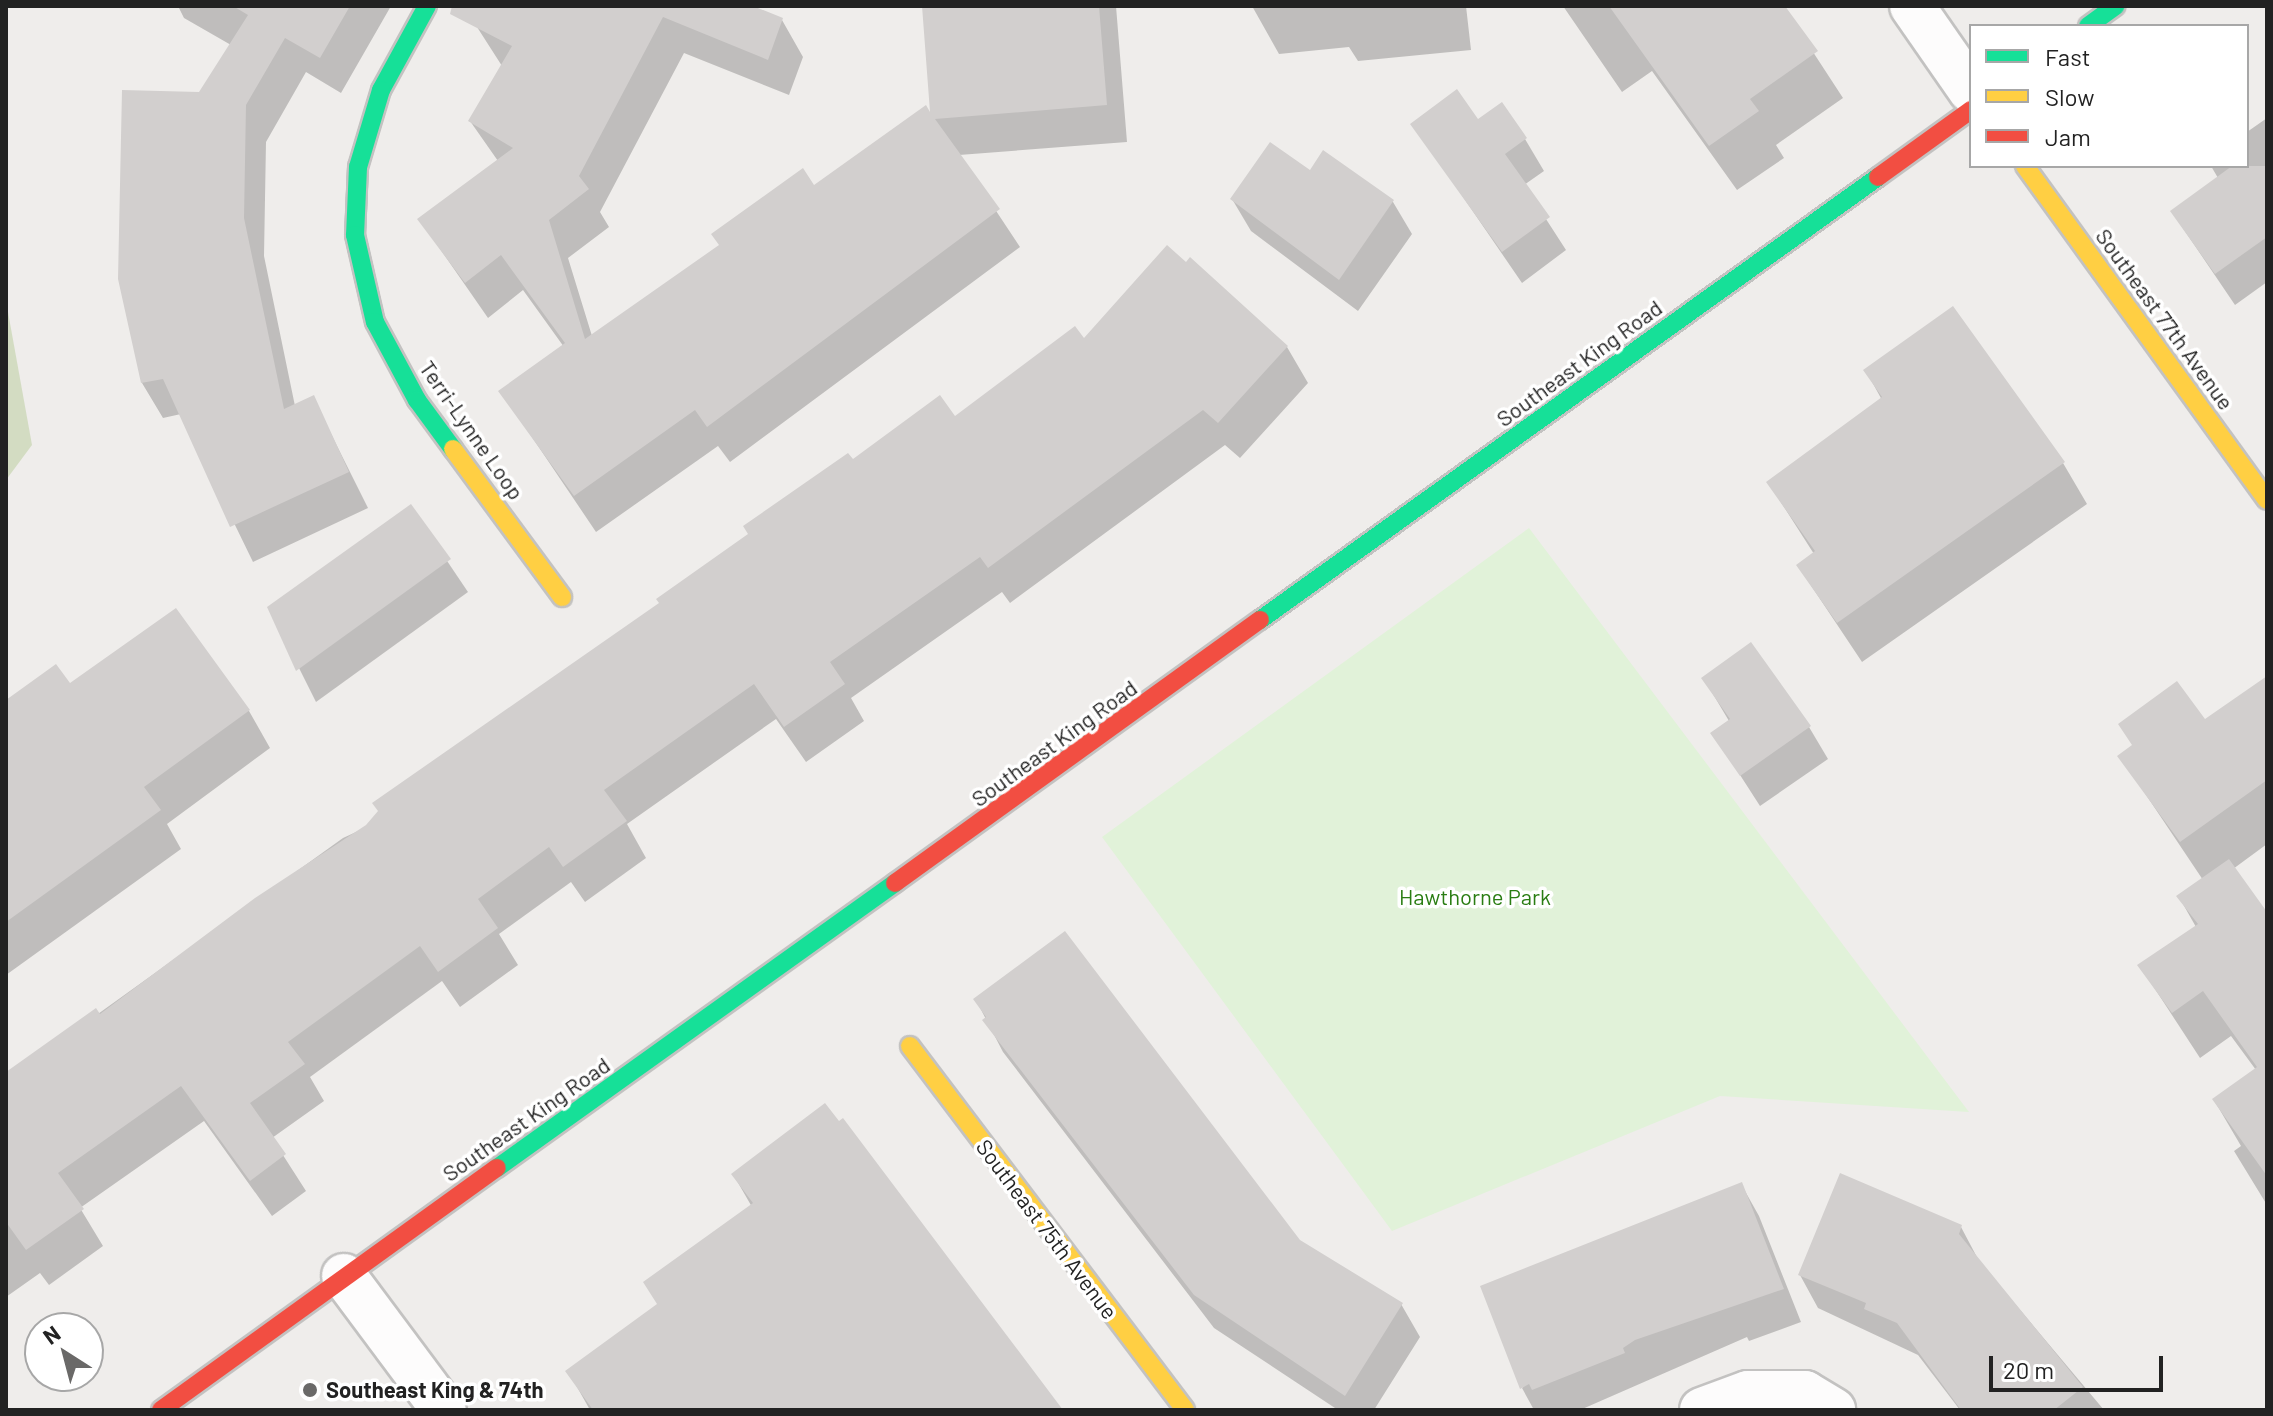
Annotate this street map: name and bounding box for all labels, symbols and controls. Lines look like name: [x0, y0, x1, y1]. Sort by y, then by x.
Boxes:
legend: [1969, 24, 2249, 168]
text: Fast: [2045, 42, 2090, 71]
text: Slow: [2045, 82, 2094, 111]
text: Jam: [2045, 122, 2091, 151]
street label: Southeast 77th Avenue: [2090, 223, 2240, 415]
street label: Southeast King Road: [1491, 294, 1667, 432]
street label: Terri-Lynne Loop: [414, 355, 530, 505]
street label: Southeast King Road: [966, 674, 1142, 812]
park label: Hawthorne Park: [1399, 884, 1551, 910]
street label: Southeast King Road: [437, 1051, 615, 1187]
street label: Southeast 75th Avenue: [971, 1134, 1123, 1324]
north arrow: [24, 1312, 104, 1392]
text: N: [37, 1319, 65, 1349]
scale bar: [1993, 1340, 2167, 1390]
text: 20 m: [2003, 1355, 2054, 1384]
place label: Southeast King & 74th: [326, 1377, 544, 1403]
marker: Southeast King & 74th: [301, 1381, 319, 1399]

